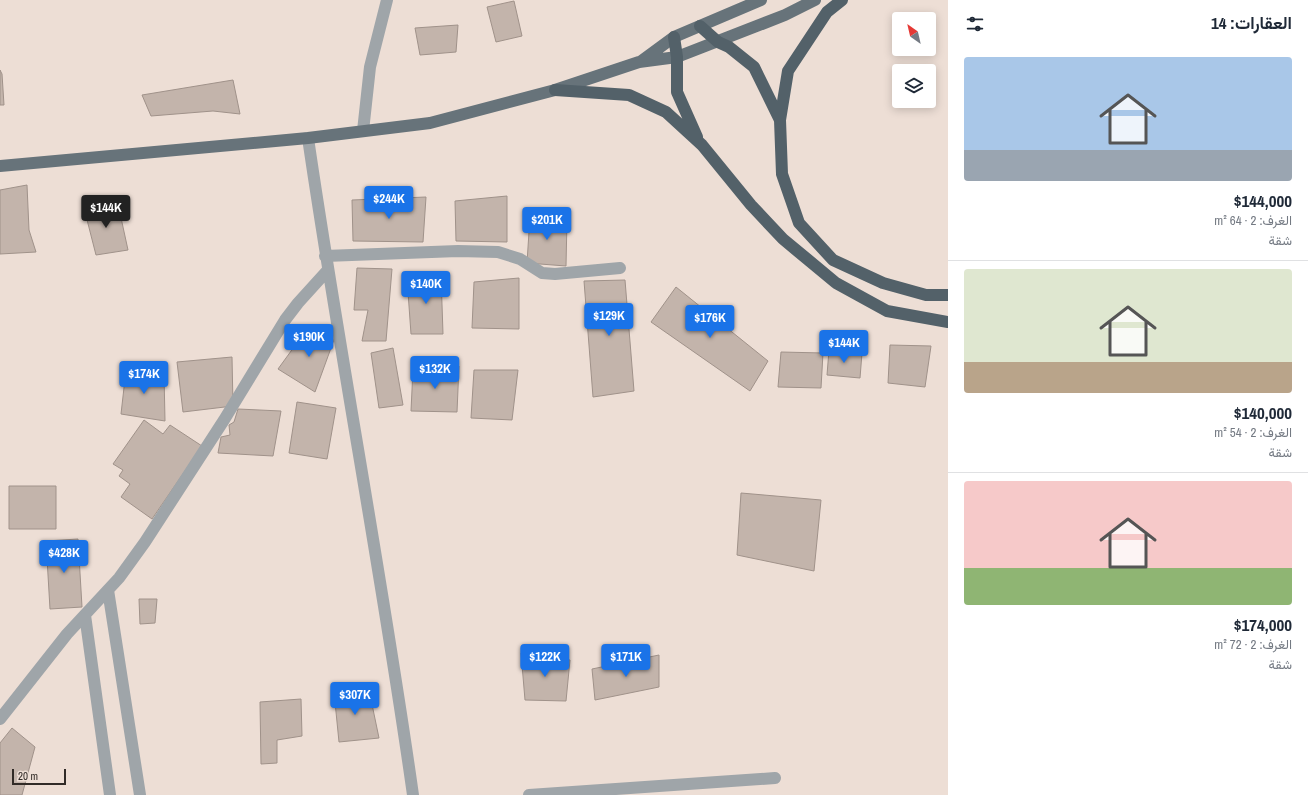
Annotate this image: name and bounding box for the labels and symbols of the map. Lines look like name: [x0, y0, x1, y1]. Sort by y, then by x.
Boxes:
north arrow: [892, 12, 936, 56]
pin: $244K: [361, 186, 417, 220]
pin: $144K: [78, 195, 134, 229]
pin: $201K: [519, 207, 575, 241]
pin: $140K: [398, 271, 454, 305]
pin: $129K: [581, 303, 637, 337]
pin: $176K: [682, 305, 738, 339]
pin: $190K: [281, 324, 337, 358]
pin: $144K: [816, 330, 872, 364]
pin: $132K: [407, 356, 463, 390]
pin: $174K: [116, 361, 172, 395]
pin: $428K: [36, 540, 92, 574]
pin: $122K: [517, 644, 573, 678]
pin: $171K: [598, 644, 654, 678]
pin: $307K: [327, 682, 383, 716]
scale bar: [12, 767, 66, 786]

